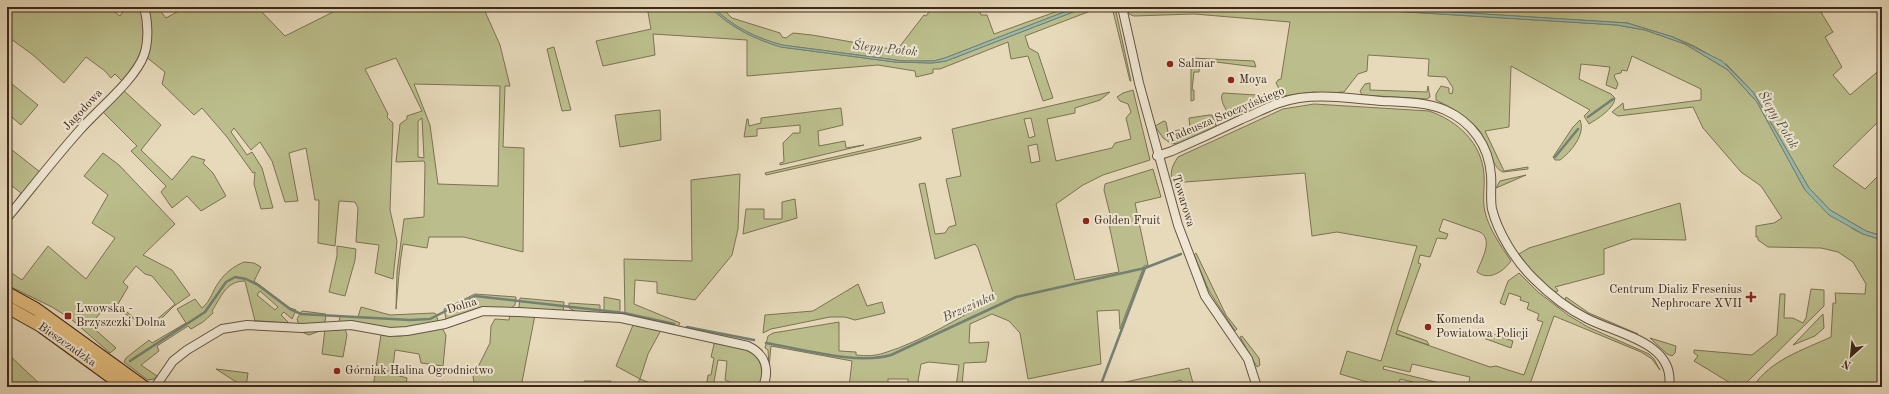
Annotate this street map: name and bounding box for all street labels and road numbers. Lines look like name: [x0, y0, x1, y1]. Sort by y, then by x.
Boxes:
street label: Tadeusza Sroczyńskiego: [1166, 85, 1286, 145]
street label: Jagodowa: [61, 87, 105, 133]
street label: Towarowa: [1169, 173, 1197, 229]
street label: Dolna: [445, 296, 479, 316]
street label: Bieszczadzka: [36, 321, 98, 369]

